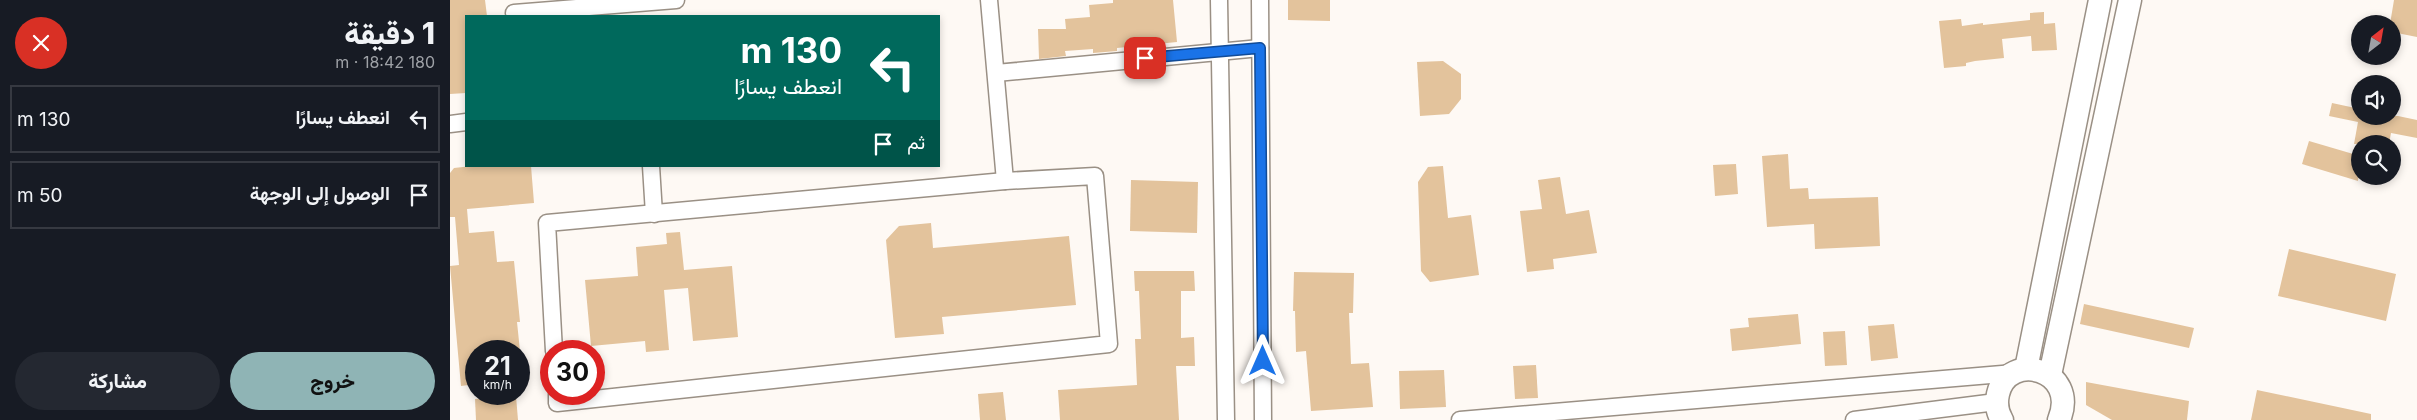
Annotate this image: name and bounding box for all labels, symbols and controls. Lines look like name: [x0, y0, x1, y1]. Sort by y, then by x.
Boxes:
text: 1 دقيقة: [344, 15, 435, 51]
north arrow: [2351, 15, 2401, 65]
map controls: [2351, 15, 2401, 185]
button: close: [15, 17, 67, 69]
text: 130 m: [740, 29, 842, 71]
icon: left: [860, 35, 925, 100]
pin: [1124, 37, 1166, 79]
icon: arrive: [1131, 44, 1159, 72]
text: 180 m · 18:42: [335, 52, 435, 72]
text: انعطف يسارًا: [734, 73, 842, 99]
button: sound: [2351, 75, 2401, 125]
icon: left: [405, 105, 433, 133]
text: انعطف يسارًا: [296, 106, 390, 129]
text: 130 m: [17, 108, 70, 131]
icon: arrive: [869, 130, 897, 158]
text: ثم: [907, 131, 925, 154]
button: search: [2351, 135, 2401, 185]
icon: arrive: [405, 181, 433, 209]
text: الوصول إلى الوجهة: [250, 182, 390, 205]
text: 50 m: [17, 184, 63, 207]
position arrow: [1236, 334, 1288, 386]
speed limit sign: 30: [540, 340, 605, 405]
text: 21: [484, 351, 511, 381]
button: مشاركة: [15, 352, 220, 410]
button: خروج: [230, 352, 435, 410]
text: km/h: [483, 377, 512, 392]

